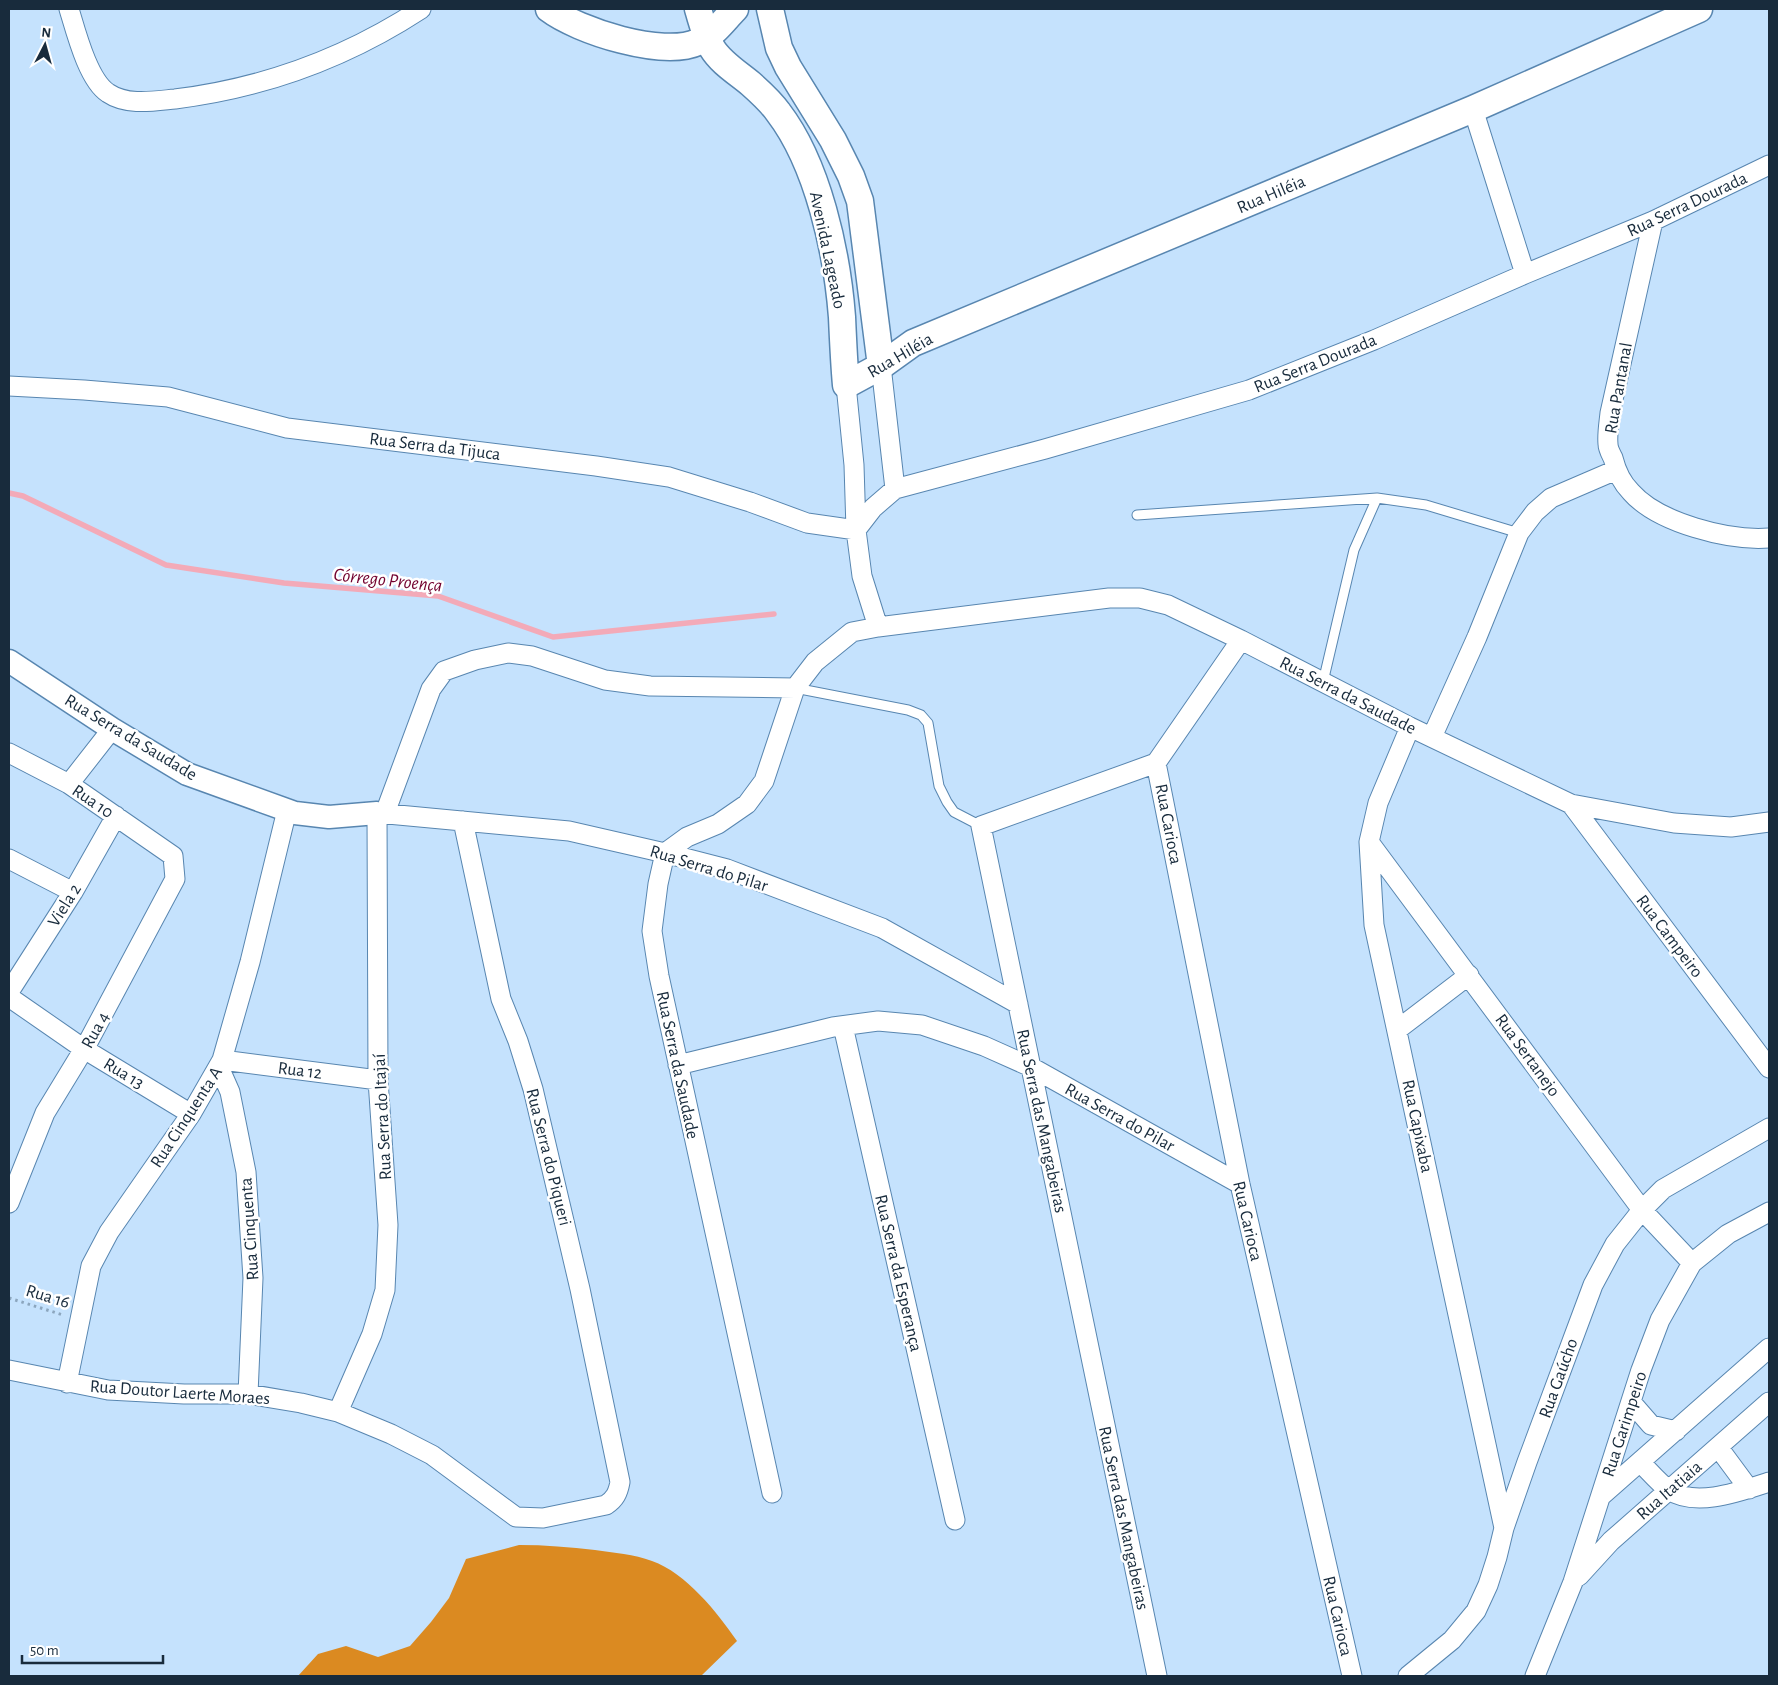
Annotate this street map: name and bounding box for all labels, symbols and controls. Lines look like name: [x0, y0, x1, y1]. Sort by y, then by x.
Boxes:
north arrow: [20, 20, 70, 70]
text: N: [41, 26, 52, 41]
street label: Rua Serra Dourada: [1625, 169, 1750, 241]
street label: Rua Hiléia: [1235, 173, 1308, 217]
street label: Avenida Lageado: [806, 190, 848, 311]
street label: Rua Hiléia: [865, 330, 936, 382]
street label: Rua Serra Dourada: [1252, 331, 1379, 397]
street label: Rua Pantanal: [1602, 341, 1636, 435]
street label: Rua Serra da Tijuca: [368, 430, 502, 464]
water label: Córrego Proença: [333, 565, 443, 596]
street label: Rua Serra da Saudade: [1276, 654, 1419, 738]
street label: Rua Serra da Saudade: [61, 691, 200, 784]
street label: Rua 10: [68, 782, 116, 822]
street label: Rua Carioca: [1151, 782, 1185, 866]
street label: Rua Serra do Pilar: [647, 842, 770, 896]
street label: Viela 2: [45, 881, 85, 930]
street label: Rua Campeiro: [1632, 892, 1706, 981]
street label: Rua Serra da Saudade: [653, 990, 701, 1141]
street label: Rua 4: [79, 1009, 113, 1052]
street label: Rua Sertanejo: [1491, 1011, 1563, 1100]
street label: Rua Serra das Mangabeiras: [1013, 1028, 1069, 1215]
street label: Rua Serra do Itajaí: [371, 1053, 395, 1181]
street label: Rua 13: [100, 1055, 147, 1093]
street label: Rua 12: [277, 1059, 323, 1083]
street label: Rua Cinquenta A: [148, 1063, 226, 1171]
street label: Rua Capixaba: [1398, 1078, 1436, 1174]
street label: Rua Serra do Pilar: [1062, 1080, 1178, 1156]
street label: Rua Serra do Piqueri: [522, 1087, 574, 1228]
street label: Rua Cinquenta: [237, 1177, 263, 1281]
street label: Rua Carioca: [1229, 1179, 1265, 1263]
street label: Rua Serra da Esperança: [871, 1193, 925, 1354]
street label: Rua 16: [24, 1282, 72, 1312]
street label: Rua Gaúcho: [1536, 1336, 1582, 1421]
street label: Rua Garimpeiro: [1599, 1369, 1651, 1479]
street label: Rua Doutor Laerte Moraes: [89, 1378, 271, 1408]
street label: Rua Serra das Mangabeiras: [1095, 1425, 1151, 1612]
street label: Rua Itatiaia: [1634, 1458, 1706, 1524]
street label: Rua Carioca: [1319, 1574, 1355, 1658]
scale bar: [22, 1632, 164, 1664]
text: 50 m: [30, 1643, 59, 1658]

